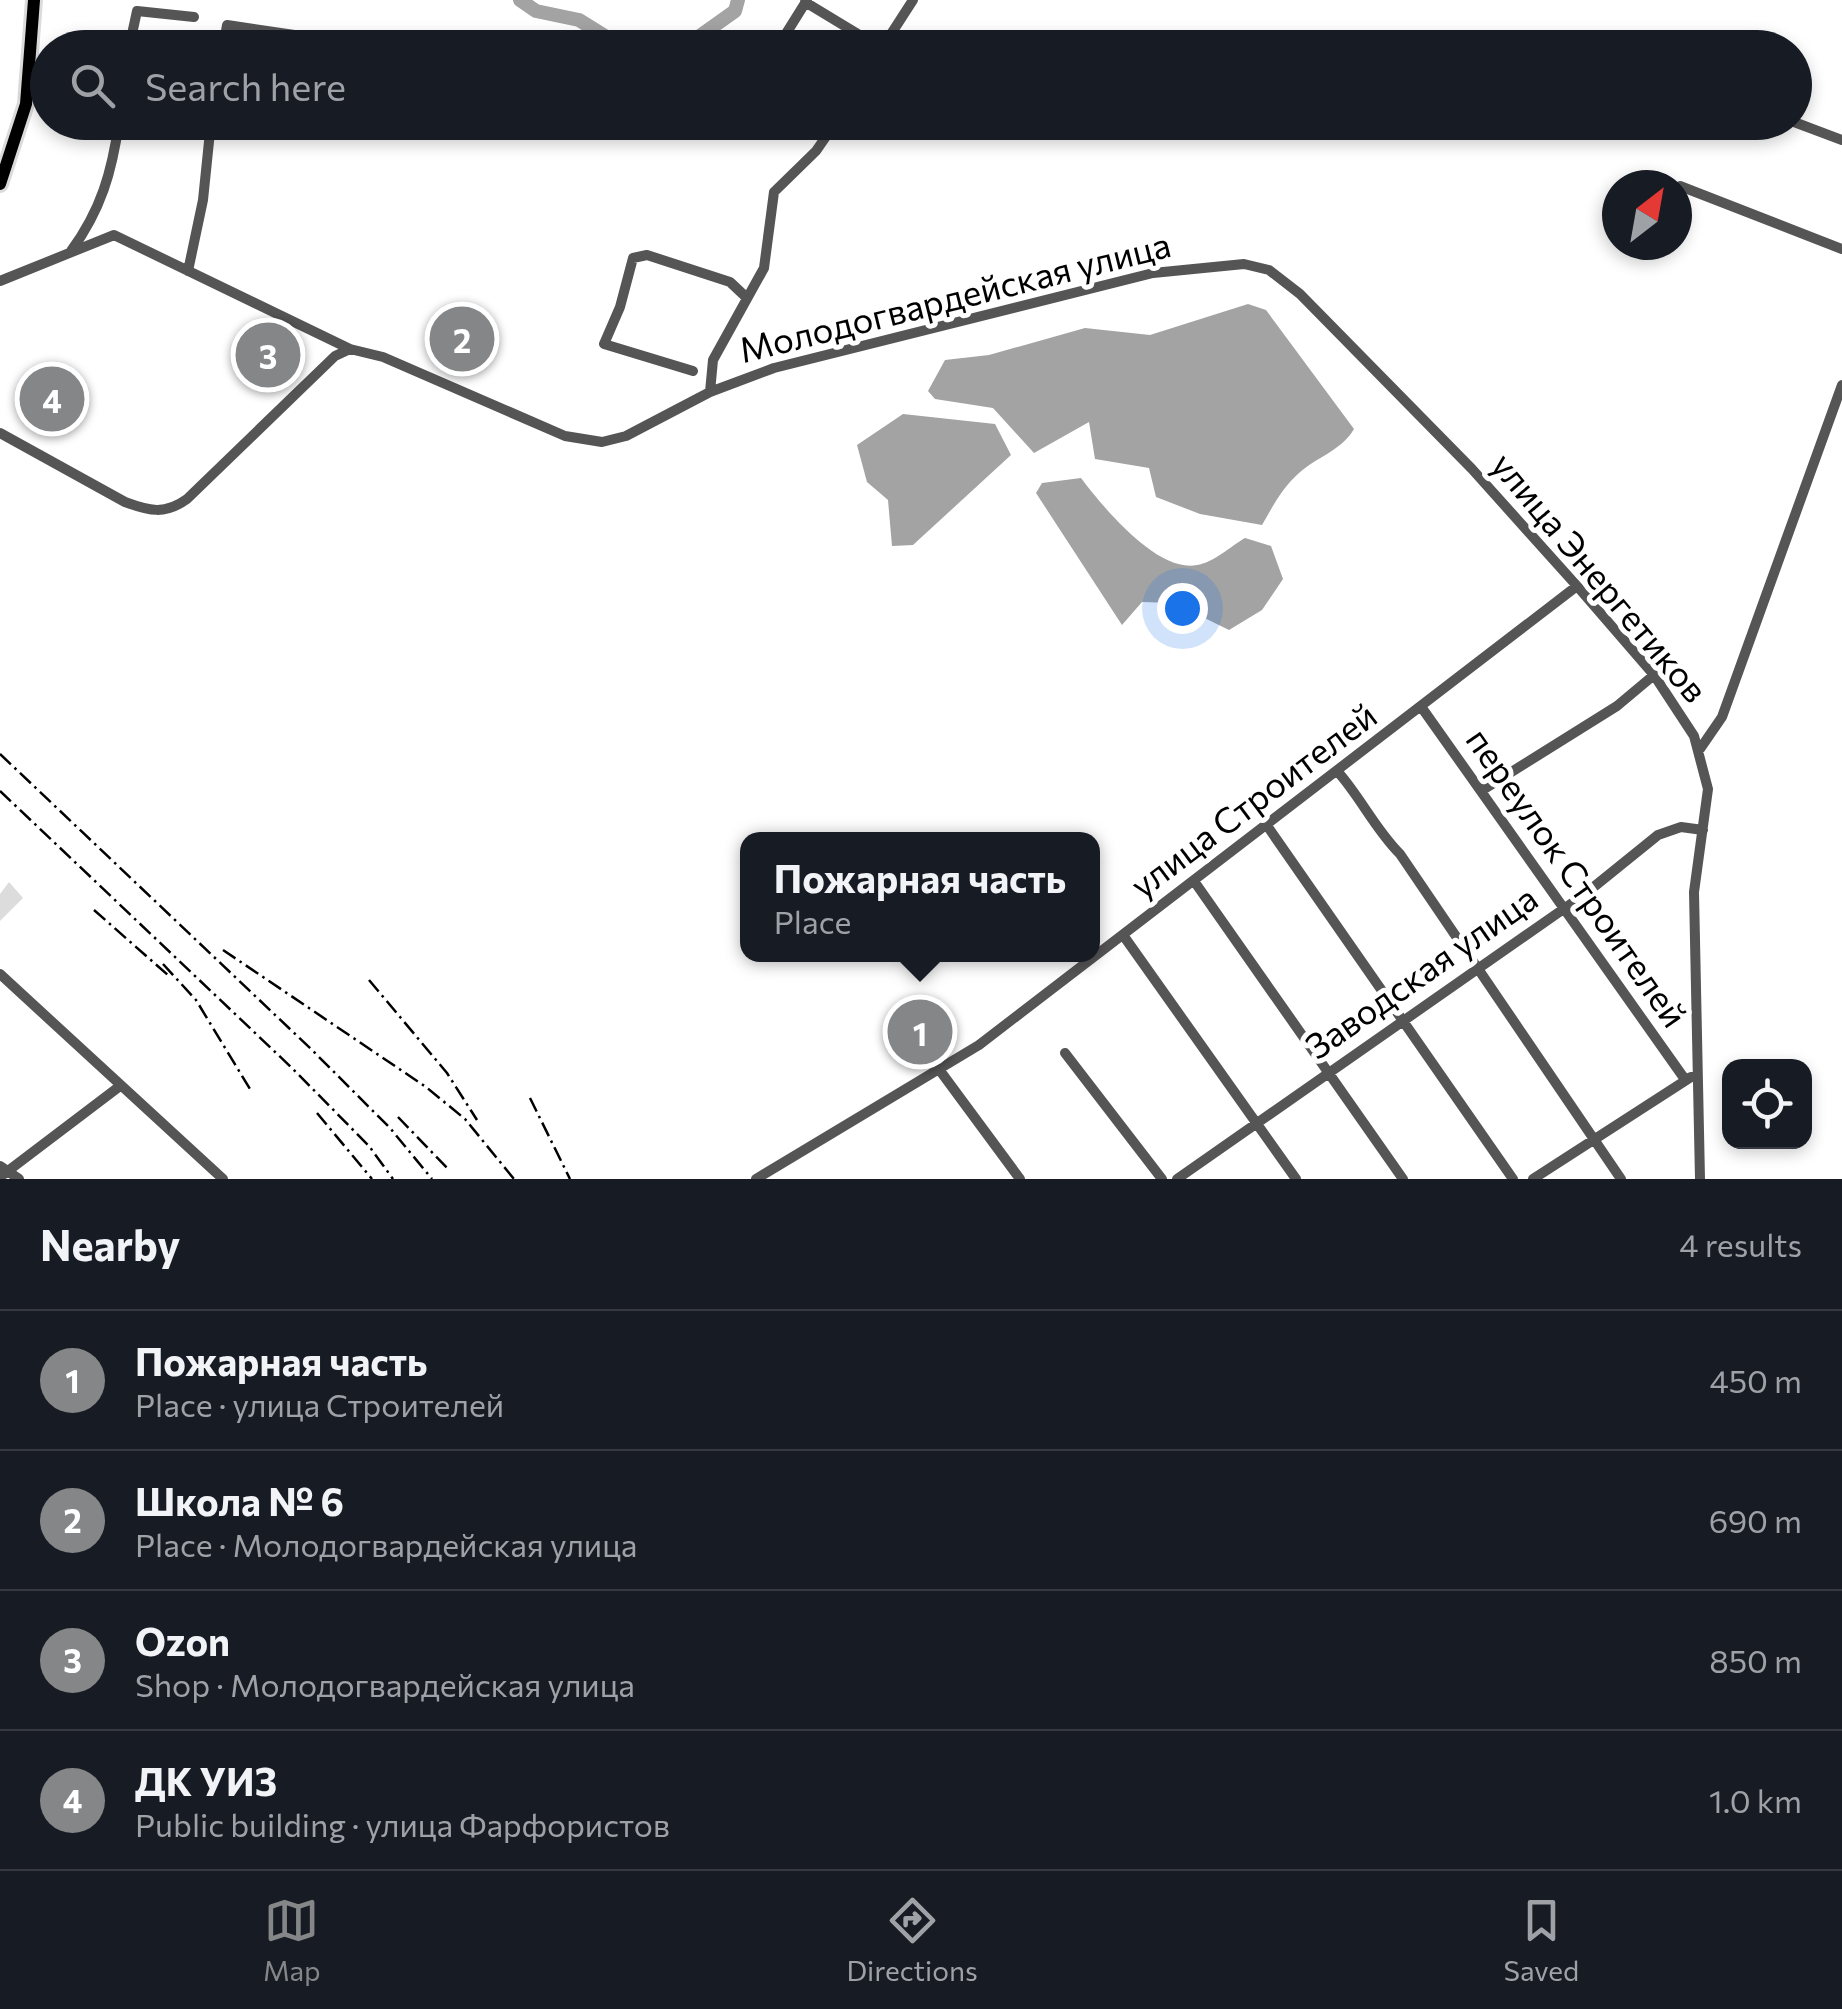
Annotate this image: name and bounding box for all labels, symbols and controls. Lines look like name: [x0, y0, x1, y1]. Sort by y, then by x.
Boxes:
search box: [30, 30, 1812, 140]
icon: search: [65, 58, 120, 113]
text: Search here: [145, 62, 346, 109]
north arrow: [1602, 170, 1692, 260]
street label: Молодогвардейская улица: [734, 221, 1174, 370]
pin: 2: [430, 302, 494, 376]
pin: 3: [236, 318, 300, 392]
pin: 4: [20, 362, 84, 436]
street label: улица Энергетиков: [1484, 443, 1718, 710]
your location: [1157, 583, 1208, 634]
street label: улица Строителей: [1121, 692, 1384, 906]
street label: переулок Строителей: [1459, 719, 1698, 1034]
popup: [740, 832, 1100, 962]
text: Пожарная часть: [774, 854, 1066, 901]
street label: Заводская улица: [1296, 875, 1545, 1067]
text: Place: [774, 901, 851, 941]
pin: 1: [888, 994, 952, 1070]
map controls: [1722, 1059, 1812, 1149]
button: locate: [1722, 1059, 1812, 1149]
text: Nearby: [40, 1218, 180, 1270]
text: 4 results: [1679, 1224, 1802, 1264]
text: Пожарная часть: [135, 1337, 427, 1384]
text: 1: [65, 1360, 80, 1400]
text: 450 m: [1709, 1360, 1802, 1400]
text: Place · улица Строителей: [135, 1384, 504, 1424]
text: Школа № 6: [135, 1477, 344, 1524]
text: 2: [63, 1500, 82, 1540]
text: 690 m: [1709, 1500, 1802, 1540]
text: Place · Молодогвардейская улица: [135, 1524, 637, 1564]
text: Ozon: [135, 1617, 230, 1664]
text: 3: [63, 1640, 82, 1680]
text: 850 m: [1709, 1640, 1802, 1680]
text: Shop · Молодогвардейская улица: [135, 1664, 635, 1704]
text: ДК УИЗ: [135, 1757, 277, 1804]
text: 4: [63, 1780, 82, 1820]
text: 1.0 km: [1709, 1780, 1802, 1820]
text: Public building · улица Фарфористов: [135, 1804, 670, 1844]
tab: Map: [263, 1893, 321, 1987]
tab: Directions: [846, 1893, 978, 1987]
tab: Saved: [1504, 1893, 1579, 1987]

